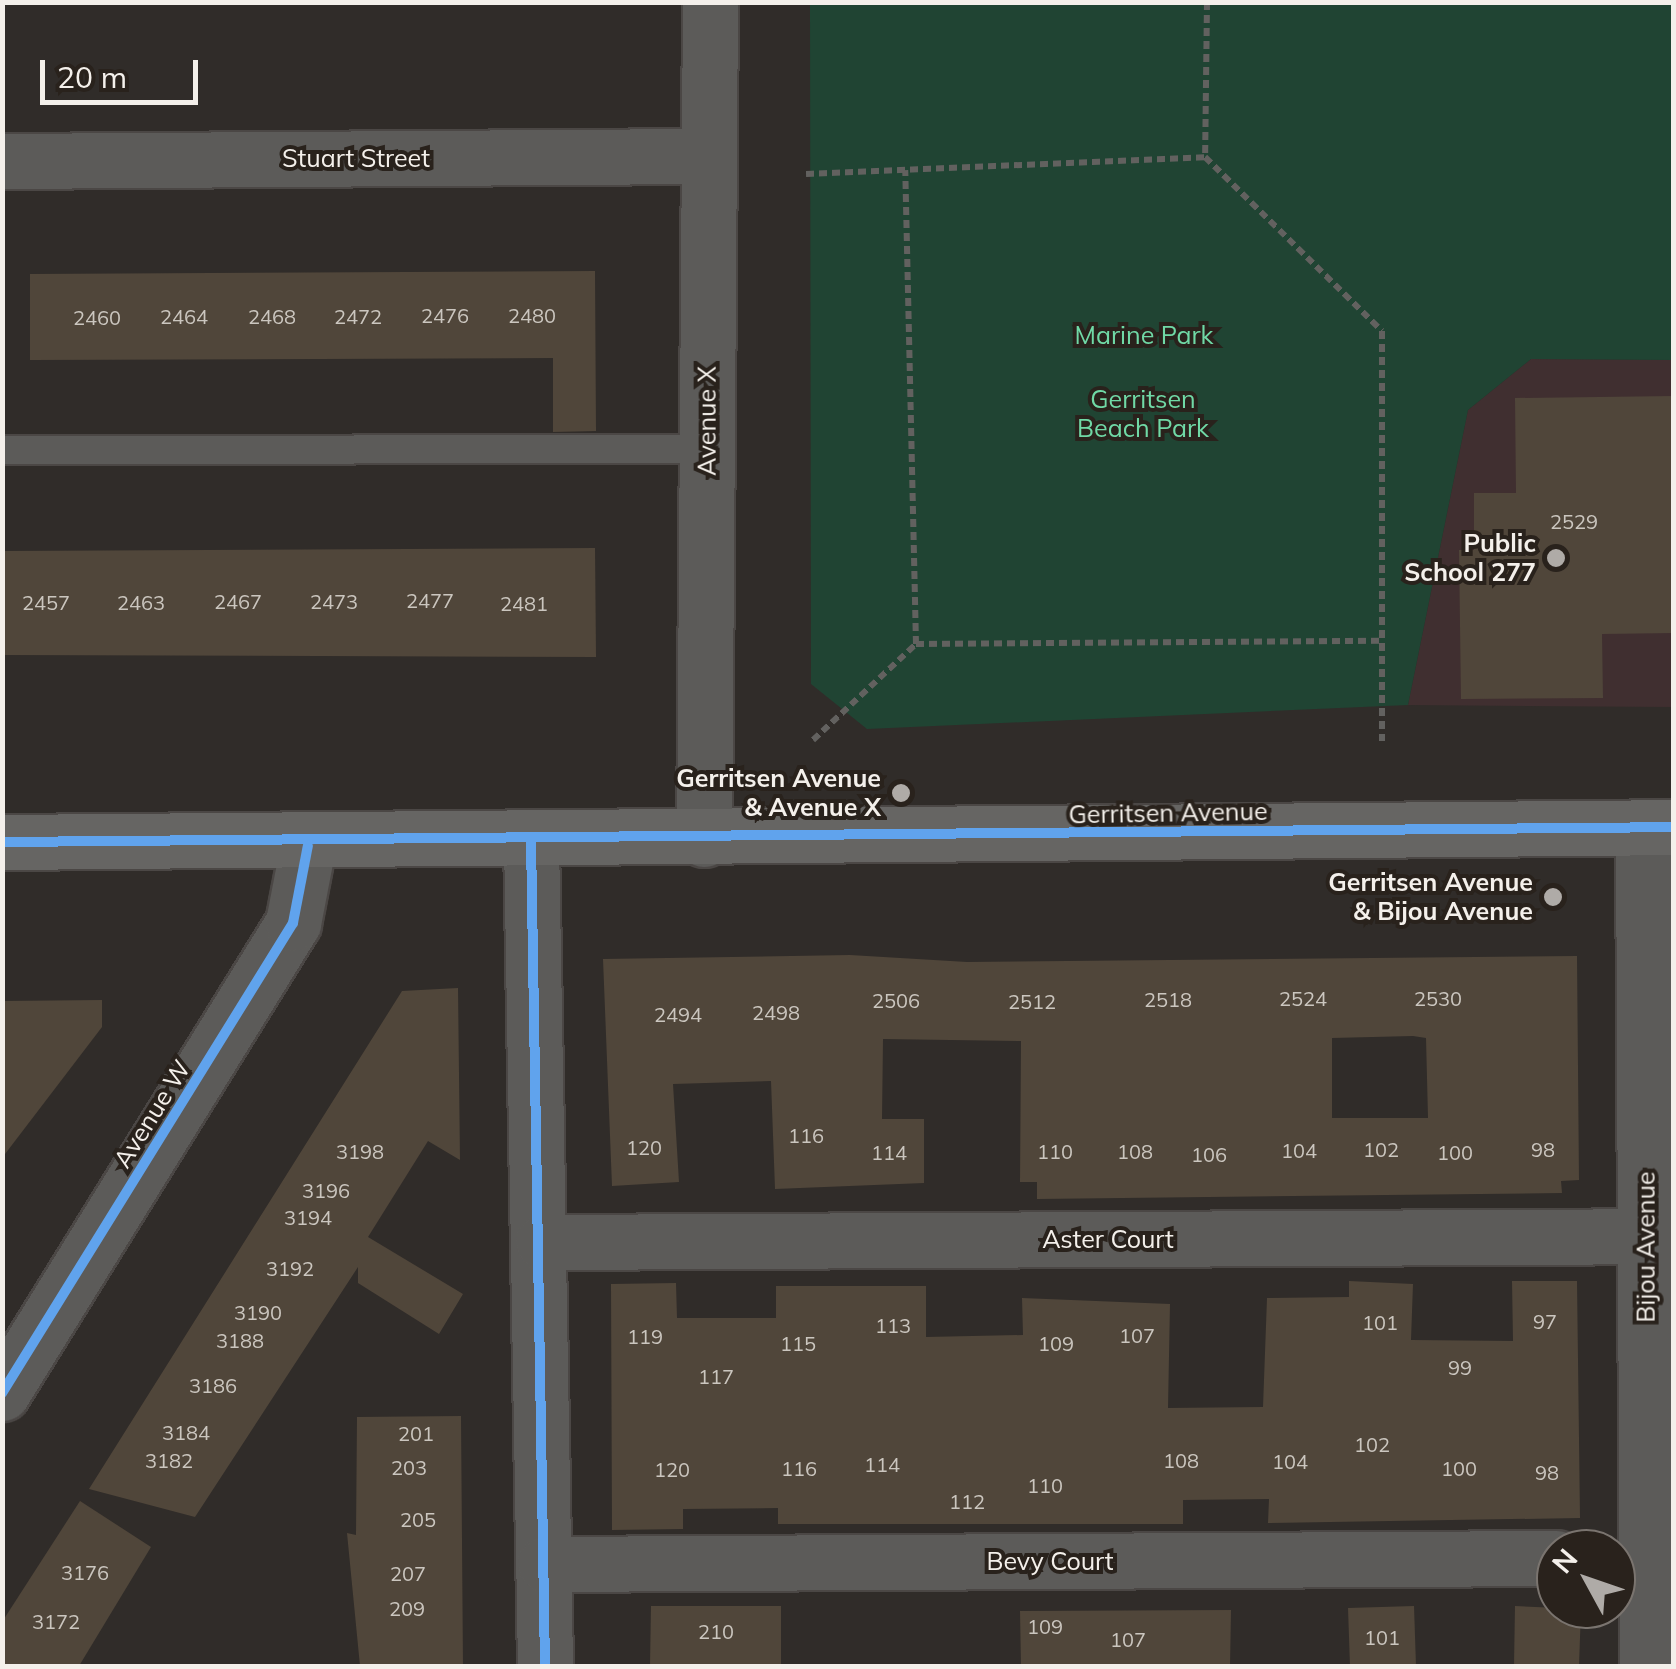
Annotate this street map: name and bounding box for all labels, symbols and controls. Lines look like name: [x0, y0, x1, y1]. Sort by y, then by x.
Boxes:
scale bar: [45, 40, 202, 102]
text: 20 m: [57, 58, 127, 96]
street label: Stuart Street: [282, 143, 430, 173]
house number: 2476: [421, 303, 469, 327]
house number: 2480: [508, 303, 556, 327]
house number: 2464: [160, 304, 208, 328]
house number: 2468: [248, 304, 296, 328]
house number: 2472: [334, 304, 382, 328]
house number: 2460: [73, 305, 121, 329]
park label: Marine Park: [1075, 320, 1213, 350]
street label: Avenue X: [692, 366, 722, 476]
park label: Gerritsen Beach Park: [1077, 385, 1209, 444]
house number: 2529: [1550, 509, 1598, 533]
place label: Public School 277: [1404, 529, 1536, 588]
marker: Public School 277: [1545, 547, 1567, 569]
house number: 2477: [406, 588, 454, 612]
house number: 2467: [214, 589, 262, 613]
house number: 2473: [310, 589, 358, 613]
house number: 2457: [22, 590, 70, 614]
house number: 2463: [117, 590, 165, 614]
house number: 2481: [500, 591, 548, 615]
place label: Gerritsen Avenue & Avenue X: [676, 764, 881, 823]
marker: Gerritsen Avenue & Avenue X: [890, 782, 912, 804]
street label: Gerritsen Avenue: [1068, 796, 1268, 830]
place label: Gerritsen Avenue & Bijou Avenue: [1328, 868, 1533, 927]
marker: Gerritsen Avenue & Bijou Avenue: [1542, 886, 1564, 908]
house number: 2524: [1279, 986, 1327, 1010]
house number: 2530: [1414, 986, 1462, 1010]
house number: 2518: [1144, 987, 1192, 1011]
house number: 2506: [872, 988, 920, 1012]
house number: 2512: [1008, 989, 1056, 1013]
house number: 2498: [752, 1000, 800, 1024]
house number: 2494: [654, 1002, 702, 1026]
street label: Avenue W: [107, 1055, 197, 1173]
house number: 116: [788, 1123, 824, 1147]
house number: 120: [626, 1135, 662, 1159]
house number: 102: [1363, 1137, 1399, 1161]
house number: 98: [1531, 1137, 1555, 1161]
house number: 104: [1281, 1138, 1317, 1162]
house number: 3198: [336, 1139, 384, 1163]
house number: 110: [1037, 1139, 1073, 1163]
house number: 108: [1117, 1139, 1153, 1163]
house number: 114: [871, 1140, 907, 1164]
house number: 100: [1437, 1140, 1473, 1164]
house number: 106: [1191, 1142, 1227, 1166]
street label: Bijou Avenue: [1631, 1171, 1661, 1323]
house number: 3196: [302, 1178, 350, 1202]
house number: 3194: [284, 1205, 332, 1229]
street label: Aster Court: [1042, 1224, 1174, 1254]
house number: 3192: [266, 1256, 314, 1280]
house number: 3190: [234, 1300, 282, 1324]
house number: 97: [1533, 1309, 1557, 1333]
house number: 101: [1362, 1310, 1398, 1334]
house number: 113: [875, 1313, 911, 1337]
house number: 107: [1119, 1323, 1155, 1347]
house number: 119: [627, 1324, 663, 1348]
house number: 3188: [216, 1328, 264, 1352]
house number: 115: [780, 1331, 816, 1355]
house number: 109: [1038, 1331, 1074, 1355]
house number: 99: [1448, 1355, 1472, 1379]
house number: 117: [698, 1364, 734, 1388]
house number: 3186: [189, 1373, 237, 1397]
house number: 3184: [162, 1420, 210, 1444]
house number: 201: [398, 1421, 434, 1445]
house number: 102: [1354, 1432, 1390, 1456]
house number: 3182: [145, 1448, 193, 1472]
house number: 108: [1163, 1448, 1199, 1472]
house number: 104: [1272, 1449, 1308, 1473]
house number: 114: [864, 1452, 900, 1476]
house number: 203: [391, 1455, 427, 1479]
house number: 116: [781, 1456, 817, 1480]
house number: 100: [1441, 1456, 1477, 1480]
house number: 120: [654, 1457, 690, 1481]
house number: 98: [1535, 1460, 1559, 1484]
house number: 110: [1027, 1473, 1063, 1497]
house number: 112: [949, 1489, 985, 1513]
house number: 205: [400, 1507, 436, 1531]
north arrow: [1536, 1529, 1636, 1629]
text: N: [1544, 1541, 1584, 1580]
street label: Bevy Court: [986, 1546, 1114, 1576]
house number: 3176: [61, 1560, 109, 1584]
house number: 207: [390, 1561, 426, 1585]
house number: 209: [389, 1596, 425, 1620]
house number: 3172: [32, 1609, 80, 1633]
house number: 109: [1027, 1614, 1063, 1638]
house number: 210: [698, 1619, 734, 1643]
house number: 101: [1364, 1625, 1400, 1649]
house number: 107: [1110, 1627, 1146, 1651]

